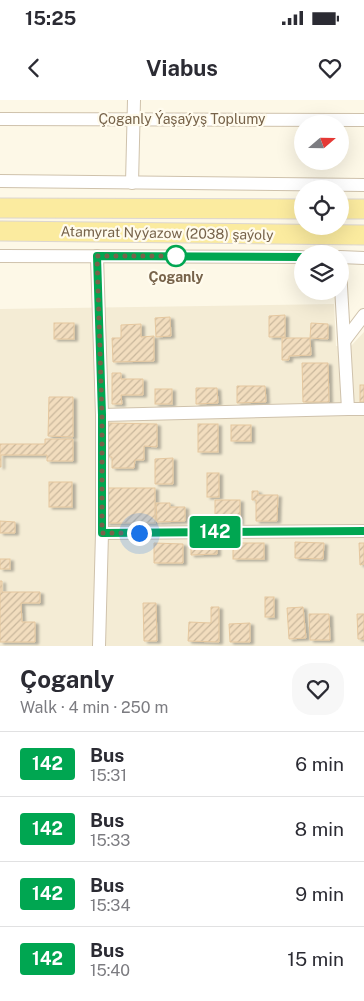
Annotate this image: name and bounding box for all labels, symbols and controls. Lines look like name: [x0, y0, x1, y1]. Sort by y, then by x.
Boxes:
text: 15:25: [25, 7, 76, 29]
icon: back: [20, 54, 48, 82]
icon: heart: [316, 54, 344, 82]
text: Viabus: [146, 55, 218, 81]
street label: Çoganly Ýaşaýyş Toplumy: [98, 110, 266, 127]
north arrow: [294, 115, 349, 170]
map controls: [294, 115, 349, 300]
button: locate: [294, 180, 349, 235]
street label: Atamyrat Nyýazow (2038) şaýoly: [60, 223, 274, 243]
marker: Çoganly: [165, 245, 187, 267]
button: layers: [294, 245, 349, 300]
place label: Çoganly: [149, 269, 204, 285]
line badge: 142: [186, 516, 244, 548]
your location: [127, 521, 152, 546]
text: 142: [200, 521, 230, 542]
button: heart: [292, 663, 344, 715]
text: Çoganly: [20, 665, 114, 693]
text: Walk · 4 min · 250 m: [20, 698, 168, 717]
text: Bus: [90, 744, 124, 766]
text: 142: [32, 753, 63, 774]
text: 6 min: [295, 753, 344, 775]
text: 15:31: [90, 766, 127, 785]
text: Bus: [90, 809, 124, 831]
text: 142: [32, 818, 63, 839]
text: 8 min: [295, 818, 344, 840]
text: 15:33: [90, 831, 130, 850]
text: Bus: [90, 874, 124, 896]
text: 142: [32, 883, 63, 904]
text: 9 min: [295, 883, 344, 905]
text: 15:34: [90, 896, 130, 915]
text: Bus: [90, 939, 124, 961]
text: 142: [32, 948, 63, 969]
text: 15 min: [287, 948, 344, 970]
text: 15:40: [90, 961, 130, 980]

